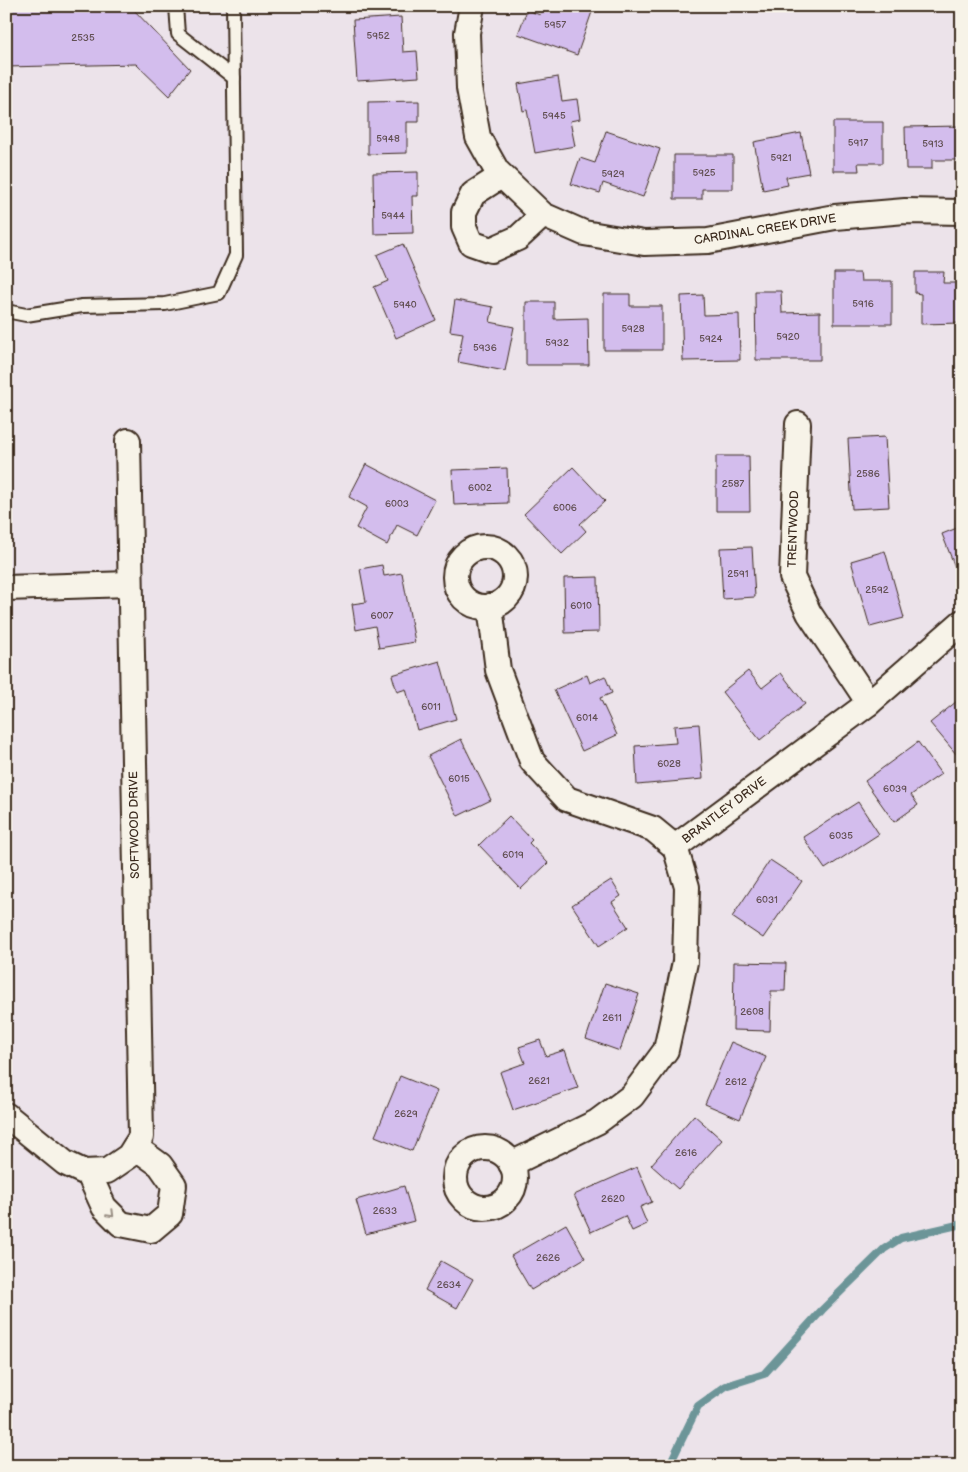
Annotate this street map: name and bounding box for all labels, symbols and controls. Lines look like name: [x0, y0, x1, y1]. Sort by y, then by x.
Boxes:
house number: 5957: [544, 19, 566, 31]
house number: 5952: [366, 30, 390, 42]
house number: 2535: [71, 32, 95, 44]
house number: 5945: [542, 110, 566, 122]
house number: 5948: [376, 133, 400, 145]
house number: 5917: [848, 137, 868, 149]
house number: 5913: [922, 138, 944, 150]
house number: 5921: [770, 152, 792, 164]
house number: 5925: [692, 167, 716, 179]
house number: 5929: [601, 168, 625, 180]
house number: 5944: [381, 210, 405, 222]
street label: CARDINAL CREEK DRIVE: [693, 211, 837, 248]
house number: 5916: [852, 298, 874, 310]
house number: 5940: [393, 299, 417, 311]
house number: 5928: [621, 323, 645, 335]
house number: 5920: [776, 331, 800, 343]
house number: 5924: [699, 333, 723, 345]
house number: 5932: [545, 337, 569, 349]
house number: 5936: [473, 342, 497, 354]
house number: 2586: [856, 468, 880, 480]
house number: 2587: [722, 478, 744, 490]
house number: 6002: [468, 482, 492, 494]
street label: TRENTWOOD: [785, 490, 802, 568]
house number: 6003: [385, 498, 409, 510]
house number: 6006: [553, 502, 577, 514]
house number: 2591: [727, 568, 749, 580]
house number: 2592: [865, 584, 889, 596]
house number: 6010: [570, 600, 592, 612]
house number: 6007: [371, 610, 393, 622]
house number: 6011: [421, 701, 441, 713]
house number: 6014: [576, 712, 598, 724]
house number: 6028: [657, 758, 681, 770]
street label: SOFTWOOD DRIVE: [126, 771, 143, 879]
house number: 6015: [448, 773, 470, 785]
street label: BRANTLEY DRIVE: [679, 774, 769, 847]
house number: 6039: [883, 783, 907, 795]
house number: 6035: [829, 830, 853, 842]
house number: 6019: [502, 849, 524, 861]
house number: 6031: [756, 894, 778, 906]
house number: 2608: [740, 1006, 764, 1018]
house number: 2611: [602, 1012, 622, 1024]
house number: 2621: [528, 1075, 550, 1087]
house number: 2612: [725, 1076, 747, 1088]
house number: 2629: [394, 1108, 418, 1120]
house number: 2616: [675, 1147, 697, 1159]
house number: 2620: [601, 1193, 625, 1205]
house number: 2633: [373, 1205, 397, 1217]
one-way arrow: [105, 1208, 114, 1217]
house number: 2626: [536, 1252, 560, 1264]
house number: 2634: [437, 1279, 461, 1291]

